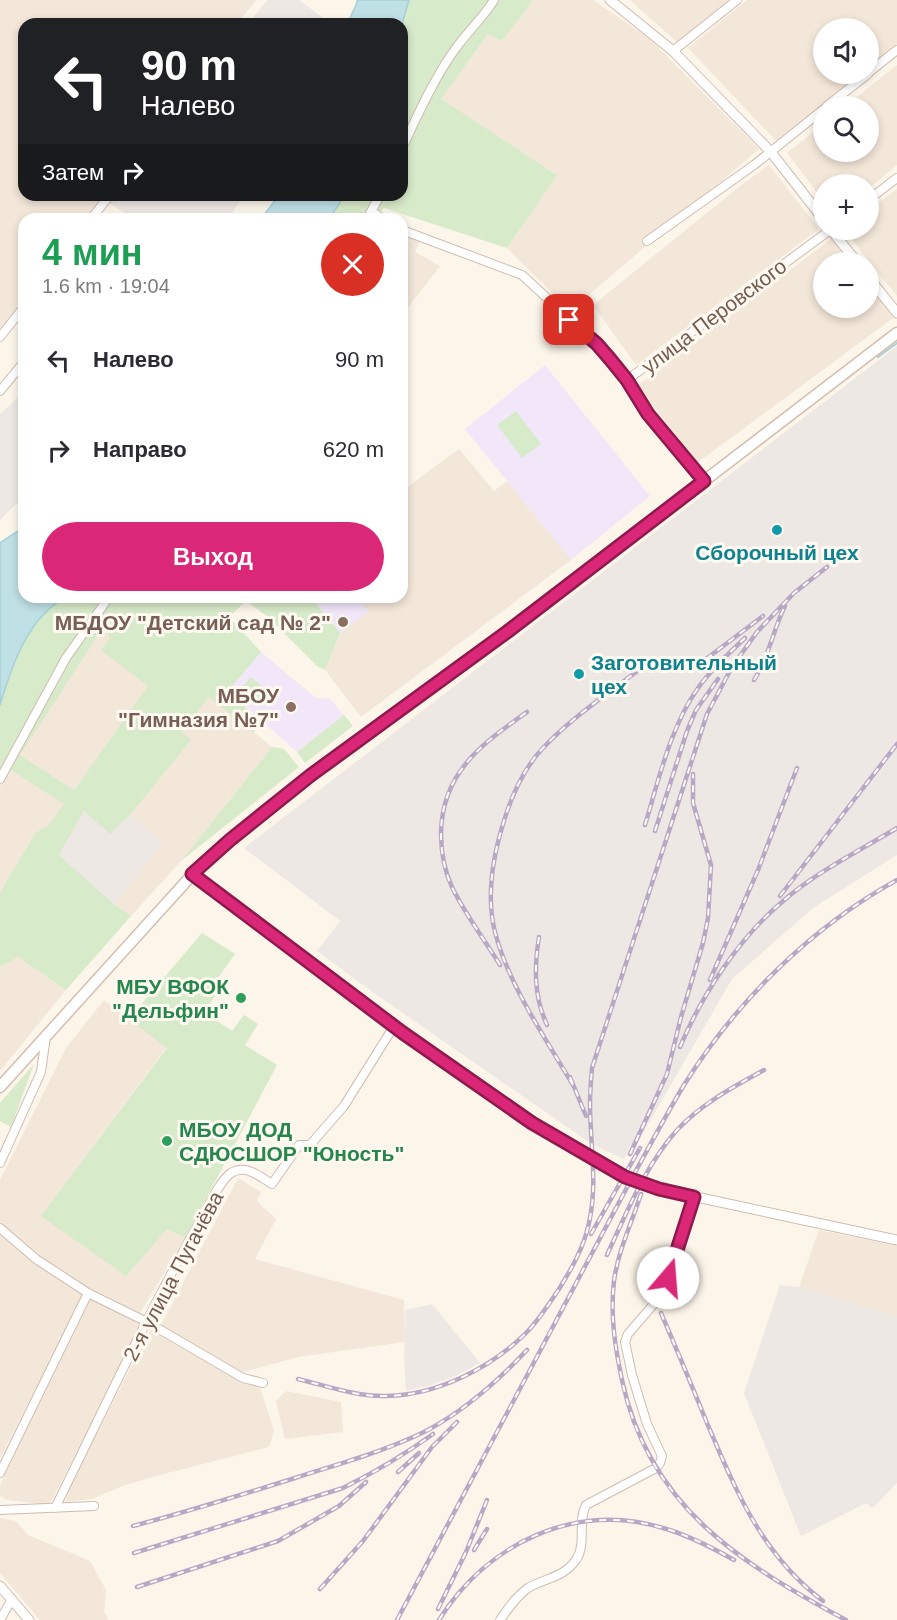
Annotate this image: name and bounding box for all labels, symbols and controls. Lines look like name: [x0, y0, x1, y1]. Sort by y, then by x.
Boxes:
map controls: [813, 18, 879, 318]
button: sound: [813, 18, 879, 84]
icon: left: [42, 42, 120, 120]
text: 90 m: [141, 42, 237, 89]
text: Налево: [141, 91, 235, 121]
button: search: [813, 96, 879, 162]
icon: right: [116, 156, 149, 189]
text: Затем: [42, 160, 104, 185]
button: +: [813, 174, 879, 240]
text: 4 мин: [42, 232, 143, 273]
button: close: [321, 233, 384, 296]
button: −: [813, 252, 879, 318]
street label: улица Перовского: [637, 254, 791, 378]
text: 1.6 km · 19:04: [42, 275, 170, 297]
pin: [543, 294, 594, 345]
icon: arrive: [552, 303, 585, 336]
icon: left: [42, 344, 75, 377]
text: Налево: [93, 347, 174, 372]
text: 90 m: [335, 347, 384, 372]
icon: right: [42, 434, 75, 467]
text: Направо: [93, 437, 187, 462]
text: 620 m: [323, 437, 384, 462]
button: Выход: [42, 522, 384, 591]
marker: Сборочный цех: [770, 523, 784, 537]
place label: Сборочный цех: [695, 541, 859, 564]
place label: МБДОУ "Детский сад № 2": [55, 611, 331, 634]
marker: МБДОУ "Детский сад № 2": [336, 615, 350, 629]
place label: Заготовительный цех: [591, 651, 777, 698]
marker: Заготовительный цех: [572, 667, 586, 681]
place label: МБОУ "Гимназия №7": [118, 684, 280, 731]
marker: МБОУ "Гимназия №7": [284, 700, 298, 714]
place label: МБУ ВФОК "Дельфин": [112, 975, 229, 1022]
marker: МБУ ВФОК "Дельфин": [234, 991, 248, 1005]
place label: МБОУ ДОД СДЮСШОР "Юность": [179, 1118, 404, 1165]
marker: МБОУ ДОД СДЮСШОР "Юность": [160, 1134, 174, 1148]
street label: 2-я улица Пугачёва: [119, 1187, 228, 1365]
position arrow: [636, 1246, 700, 1310]

